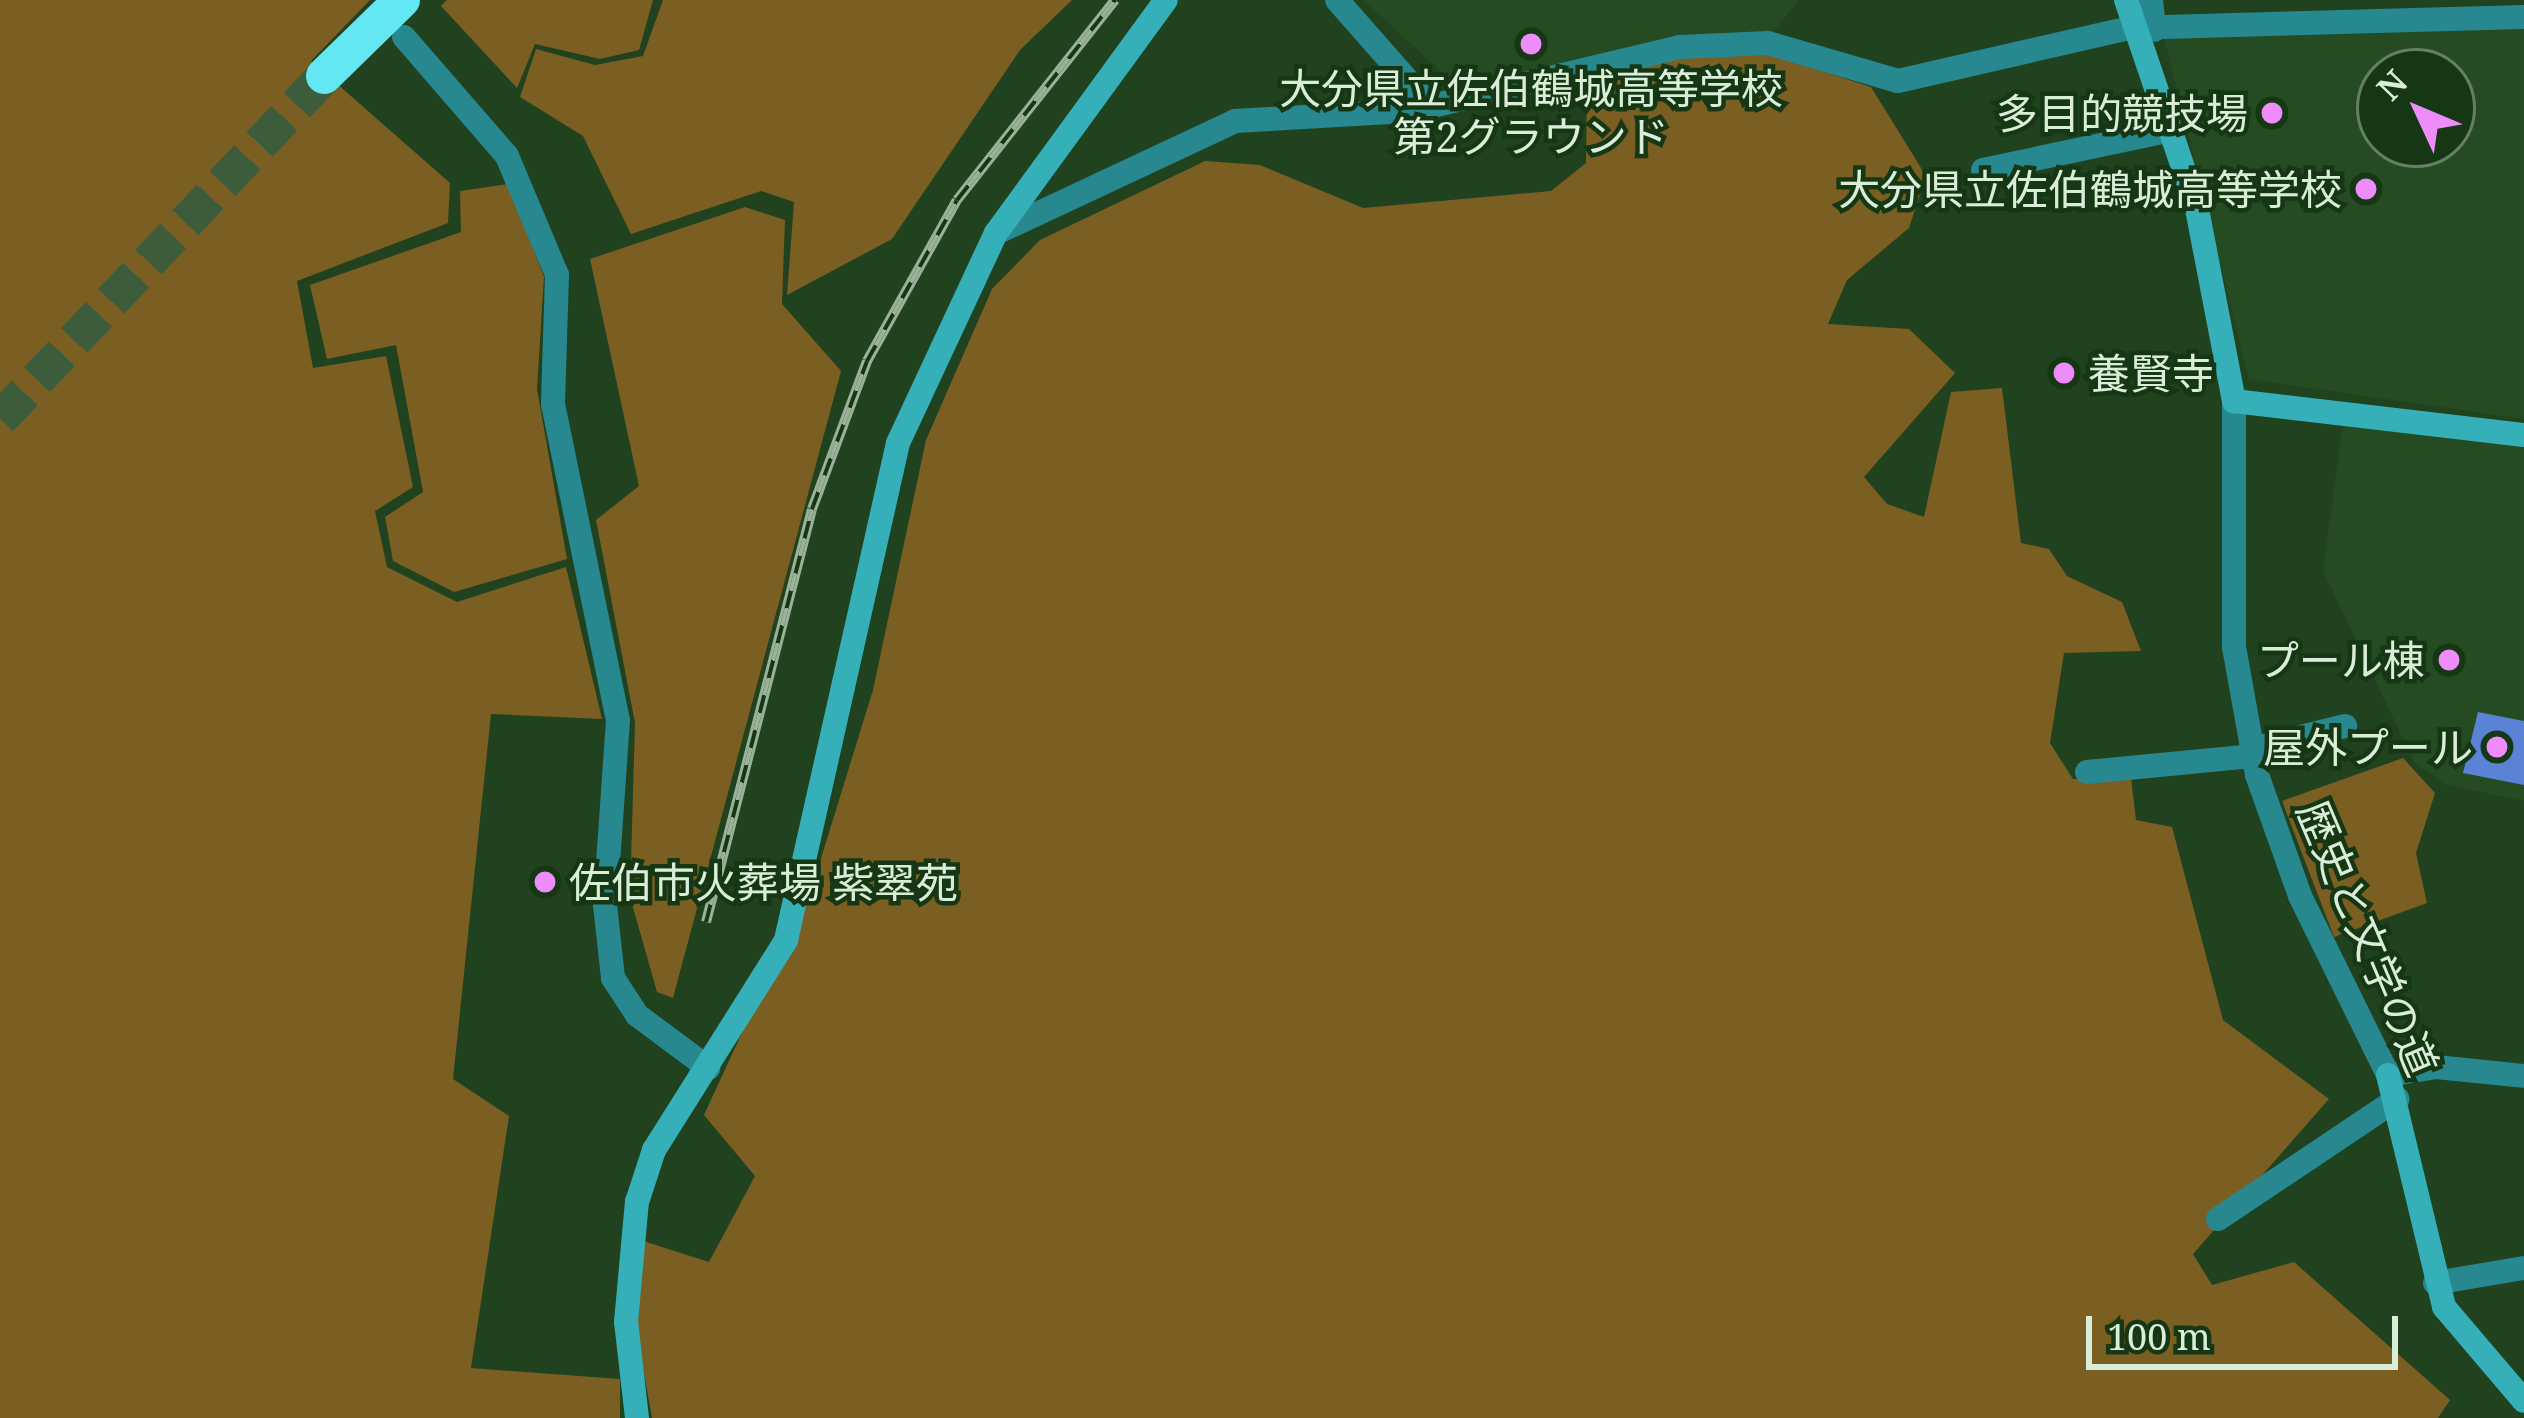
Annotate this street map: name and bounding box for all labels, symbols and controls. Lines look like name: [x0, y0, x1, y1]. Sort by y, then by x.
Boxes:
marker: 大分県立佐伯鶴城高等学校 第2グラウンド: [1518, 31, 1544, 57]
north arrow: [2356, 48, 2476, 168]
text: N: [2367, 60, 2417, 110]
place label: 大分県立佐伯鶴城高等学校 第2グラウンド: [1279, 63, 1783, 162]
place label: 多目的競技場: [1996, 88, 2248, 138]
marker: 多目的競技場: [2259, 100, 2285, 126]
place label: 大分県立佐伯鶴城高等学校: [1838, 164, 2342, 214]
marker: 大分県立佐伯鶴城高等学校: [2353, 176, 2379, 202]
place label: 養賢寺: [2088, 348, 2214, 398]
marker: 養賢寺: [2051, 360, 2077, 386]
place label: プール棟: [2257, 635, 2425, 685]
marker: プール棟: [2436, 647, 2462, 673]
place label: 屋外プール: [2263, 722, 2473, 772]
marker: 屋外プール: [2484, 734, 2510, 760]
street label: 歴史と文学の道: [2287, 793, 2449, 1083]
place label: 佐伯市火葬場 紫翠苑: [569, 857, 958, 907]
marker: 佐伯市火葬場 紫翠苑: [532, 869, 558, 895]
scale bar: [2092, 1292, 2404, 1366]
text: 100 m: [2107, 1312, 2211, 1361]

